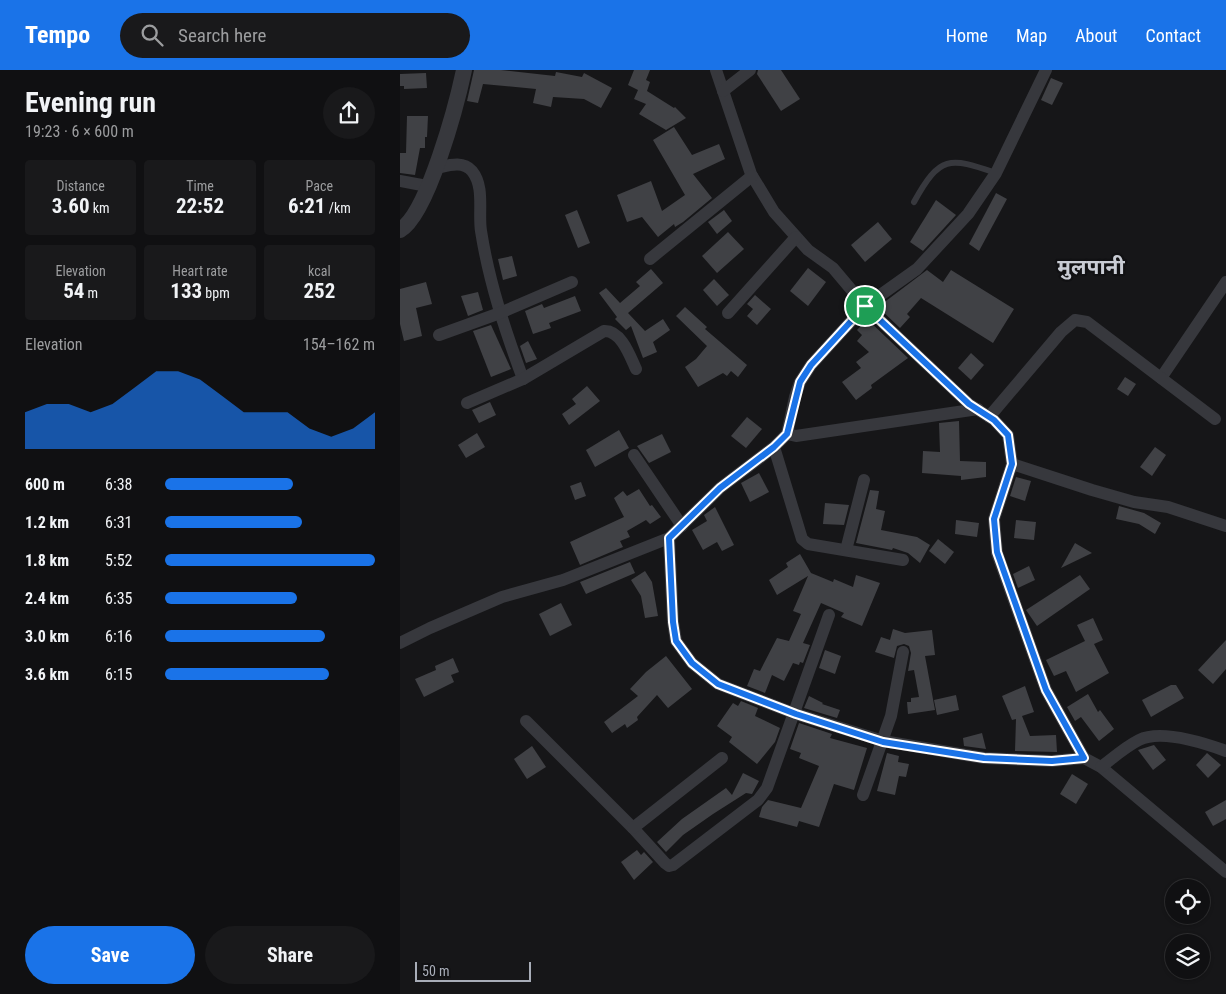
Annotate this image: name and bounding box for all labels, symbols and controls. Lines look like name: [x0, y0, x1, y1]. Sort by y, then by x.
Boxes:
search box: [120, 13, 470, 58]
text: Tempo: [25, 21, 90, 49]
icon: search: [138, 21, 166, 49]
text: Search here: [178, 24, 266, 47]
text: Home: [946, 25, 988, 46]
text: Map: [1016, 25, 1047, 46]
text: About: [1075, 25, 1117, 46]
text: Contact: [1145, 25, 1201, 46]
text: Evening run: [25, 86, 156, 119]
button: share: [323, 87, 375, 139]
text: 19:23 · 6 × 600 m: [25, 122, 134, 141]
text: Distance: [57, 178, 105, 194]
text: Time: [186, 178, 214, 194]
text: Pace: [306, 178, 333, 194]
text: 3.60: [52, 194, 90, 218]
text: 22:52: [176, 194, 224, 218]
text: 6:21: [288, 194, 325, 218]
text: km: [90, 200, 110, 216]
text: /km: [325, 200, 351, 216]
district label: मुलपानी: [1057, 255, 1126, 280]
text: Elevation: [55, 263, 106, 279]
text: Heart rate: [172, 263, 228, 279]
text: kcal: [308, 263, 331, 279]
text: 54: [63, 279, 84, 303]
text: 133: [170, 279, 202, 303]
text: 252: [303, 279, 335, 303]
text: m: [84, 285, 98, 301]
text: bpm: [202, 285, 230, 301]
pin: [844, 285, 886, 327]
icon: arrive: [851, 292, 879, 320]
text: Elevation: [25, 335, 83, 354]
text: 154–162 m: [303, 335, 375, 354]
text: 600 m: [25, 475, 65, 494]
text: 6:38: [105, 475, 132, 494]
text: 1.2 km: [25, 513, 69, 532]
text: 6:31: [105, 513, 132, 532]
text: 1.8 km: [25, 551, 69, 570]
text: 5:52: [105, 551, 132, 570]
text: 2.4 km: [25, 589, 69, 608]
text: 6:35: [105, 589, 132, 608]
text: 3.0 km: [25, 627, 69, 646]
text: 6:16: [105, 627, 132, 646]
text: 3.6 km: [25, 665, 69, 684]
text: 6:15: [105, 665, 132, 684]
map controls: [1165, 879, 1210, 979]
button: locate: [1165, 879, 1210, 924]
button: Save: [25, 926, 195, 984]
button: Share: [205, 926, 375, 984]
button: layers: [1165, 934, 1210, 979]
scale bar: [415, 959, 531, 982]
text: 50 m: [422, 963, 450, 979]

